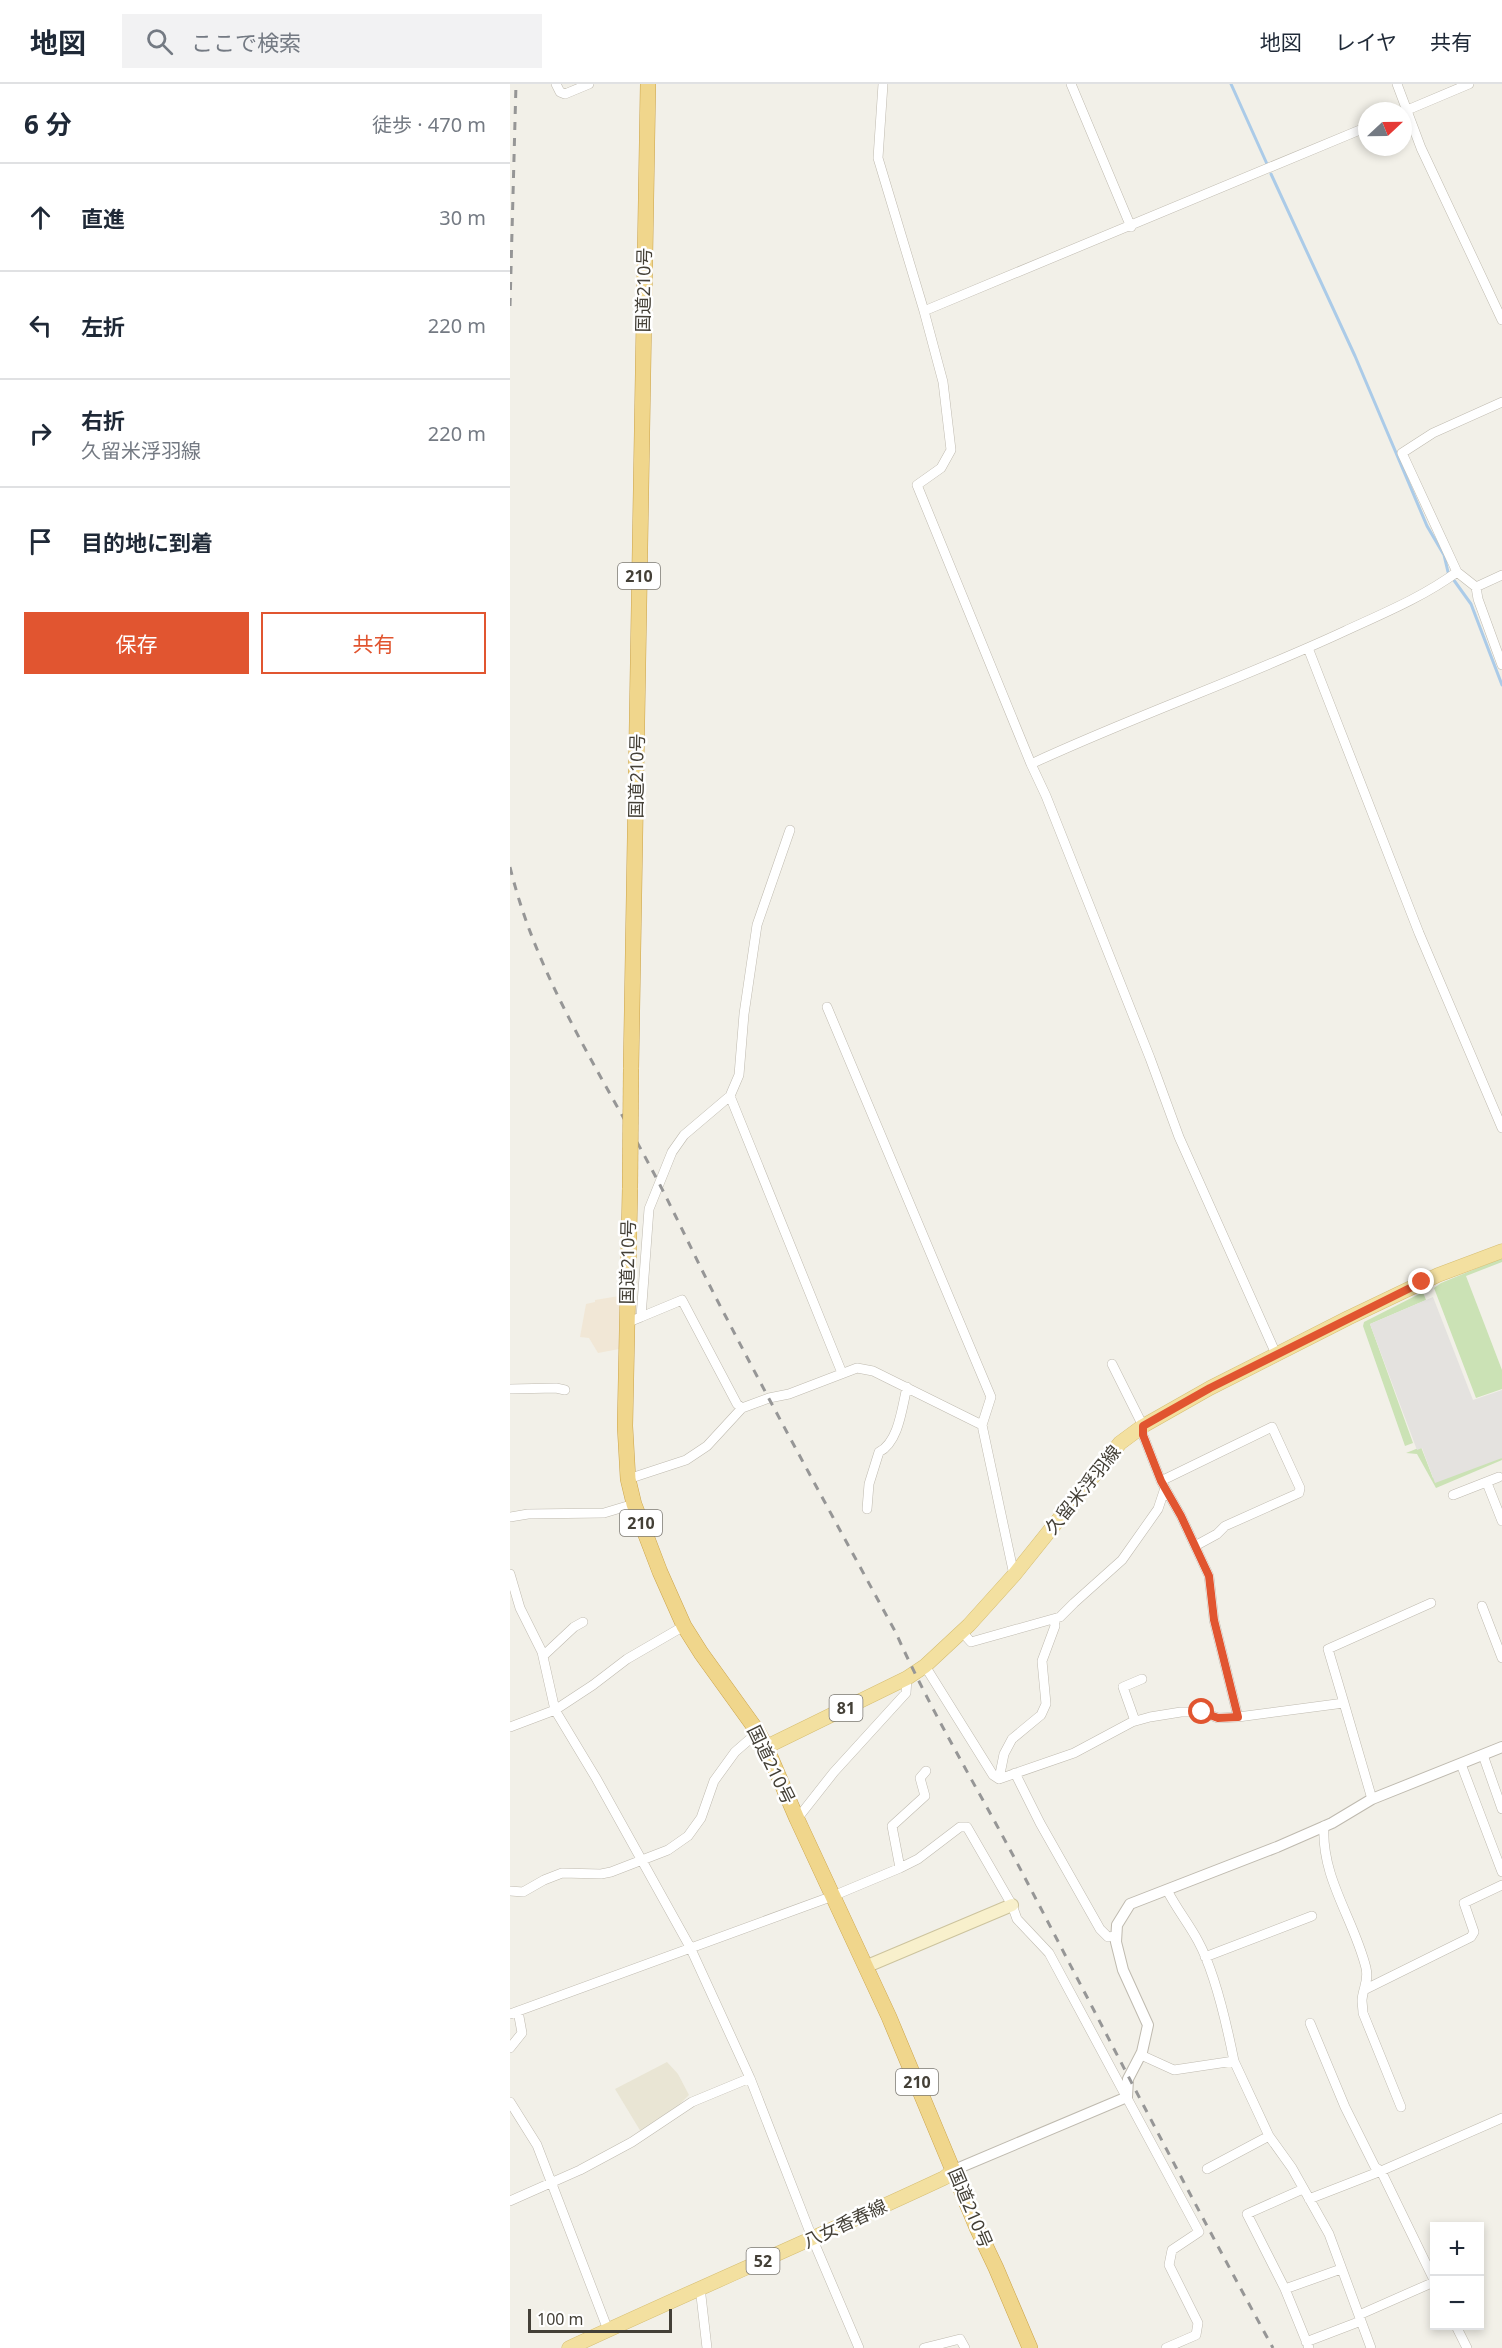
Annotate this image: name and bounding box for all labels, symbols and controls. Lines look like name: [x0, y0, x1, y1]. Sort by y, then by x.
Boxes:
search box: [122, 14, 542, 68]
text: 地図: [30, 23, 86, 61]
icon: search: [143, 25, 176, 58]
text: ここで検索: [191, 27, 301, 57]
text: 地図: [1260, 28, 1302, 56]
text: レイヤ: [1335, 28, 1397, 56]
text: 共有: [1430, 28, 1472, 56]
north arrow: [1358, 102, 1412, 156]
text: 6 分: [24, 106, 72, 142]
text: 徒歩 · 470 m: [372, 111, 486, 138]
icon: ahead: [24, 201, 57, 234]
text: 直進: [81, 203, 125, 233]
text: 30 m: [439, 204, 486, 231]
street label: 国道210号: [630, 247, 656, 333]
icon: left: [24, 309, 57, 342]
text: 左折: [81, 311, 125, 341]
text: 220 m: [428, 312, 486, 339]
text: 右折: [81, 405, 125, 435]
icon: right: [24, 417, 57, 450]
text: 220 m: [428, 420, 486, 447]
text: 久留米浮羽線: [81, 437, 201, 464]
icon: arrive: [24, 525, 57, 558]
text: 目的地に到着: [81, 527, 213, 557]
road number: 210: [618, 563, 660, 589]
button: 保存: [24, 612, 249, 674]
button: 共有: [261, 612, 486, 674]
street label: 国道210号: [623, 733, 649, 819]
street label: 国道210号: [614, 1219, 640, 1305]
route end: [1408, 1268, 1434, 1294]
street label: 久留米浮羽線: [1039, 1440, 1126, 1539]
road number: 210: [620, 1510, 662, 1536]
road number: 81: [830, 1695, 862, 1721]
route start: [1188, 1698, 1214, 1724]
street label: 国道210号: [743, 1721, 801, 1808]
road number: 210: [896, 2069, 938, 2095]
street label: 国道210号: [943, 2164, 999, 2251]
street label: 八女香春線: [799, 2193, 890, 2253]
map controls: [1430, 2222, 1484, 2330]
button: +: [1430, 2222, 1484, 2276]
road number: 52: [746, 2248, 780, 2274]
button: −: [1430, 2276, 1484, 2330]
scale bar: [528, 2306, 672, 2334]
text: 100 m: [537, 2308, 584, 2330]

